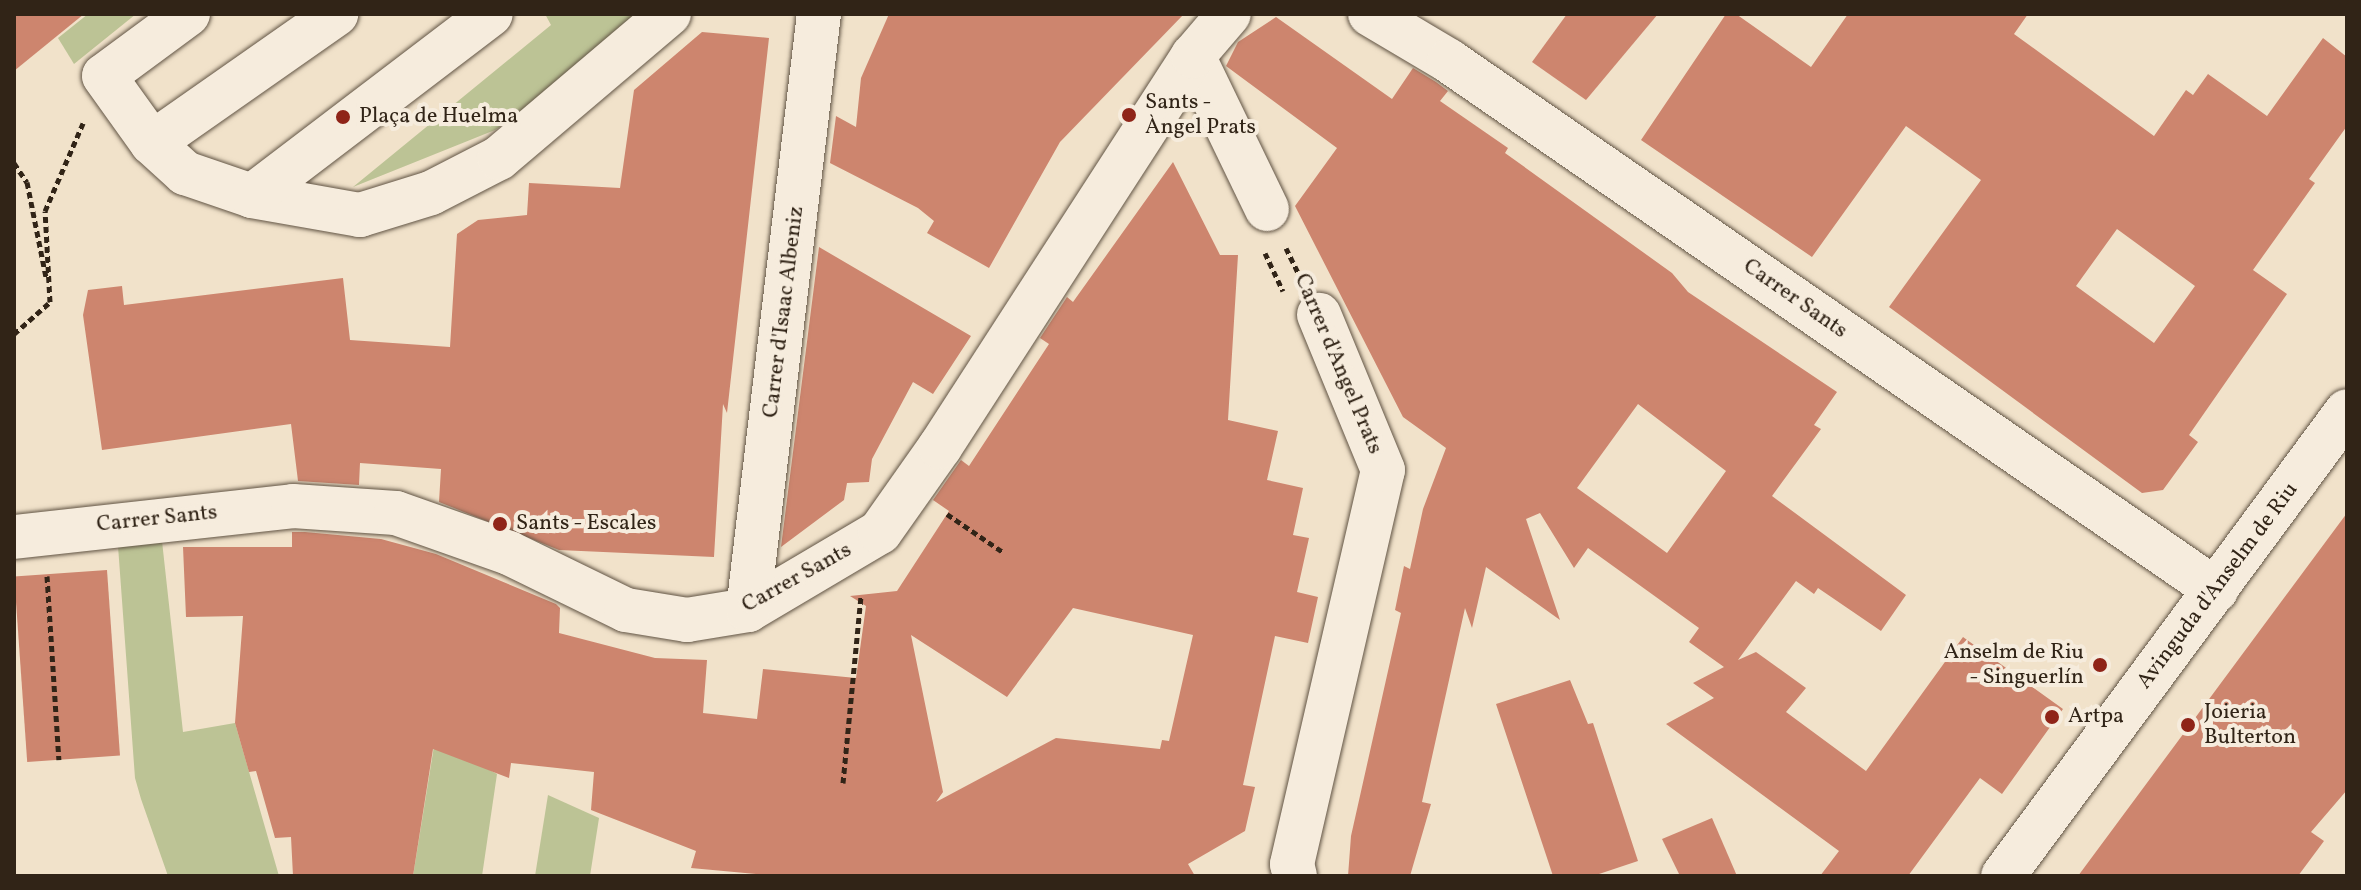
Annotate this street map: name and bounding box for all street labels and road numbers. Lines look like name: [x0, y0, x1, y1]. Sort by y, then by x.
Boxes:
street label: Carrer d'Isaac Albeniz: [758, 205, 810, 419]
street label: Carrer Sants: [1738, 253, 1852, 345]
street label: Carrer d'Angel Prats: [1288, 270, 1388, 458]
street label: Avinguda d'Anselm de Riu: [2132, 478, 2304, 694]
street label: Carrer Sants: [95, 500, 219, 538]
street label: Carrer Sants: [738, 537, 856, 619]

